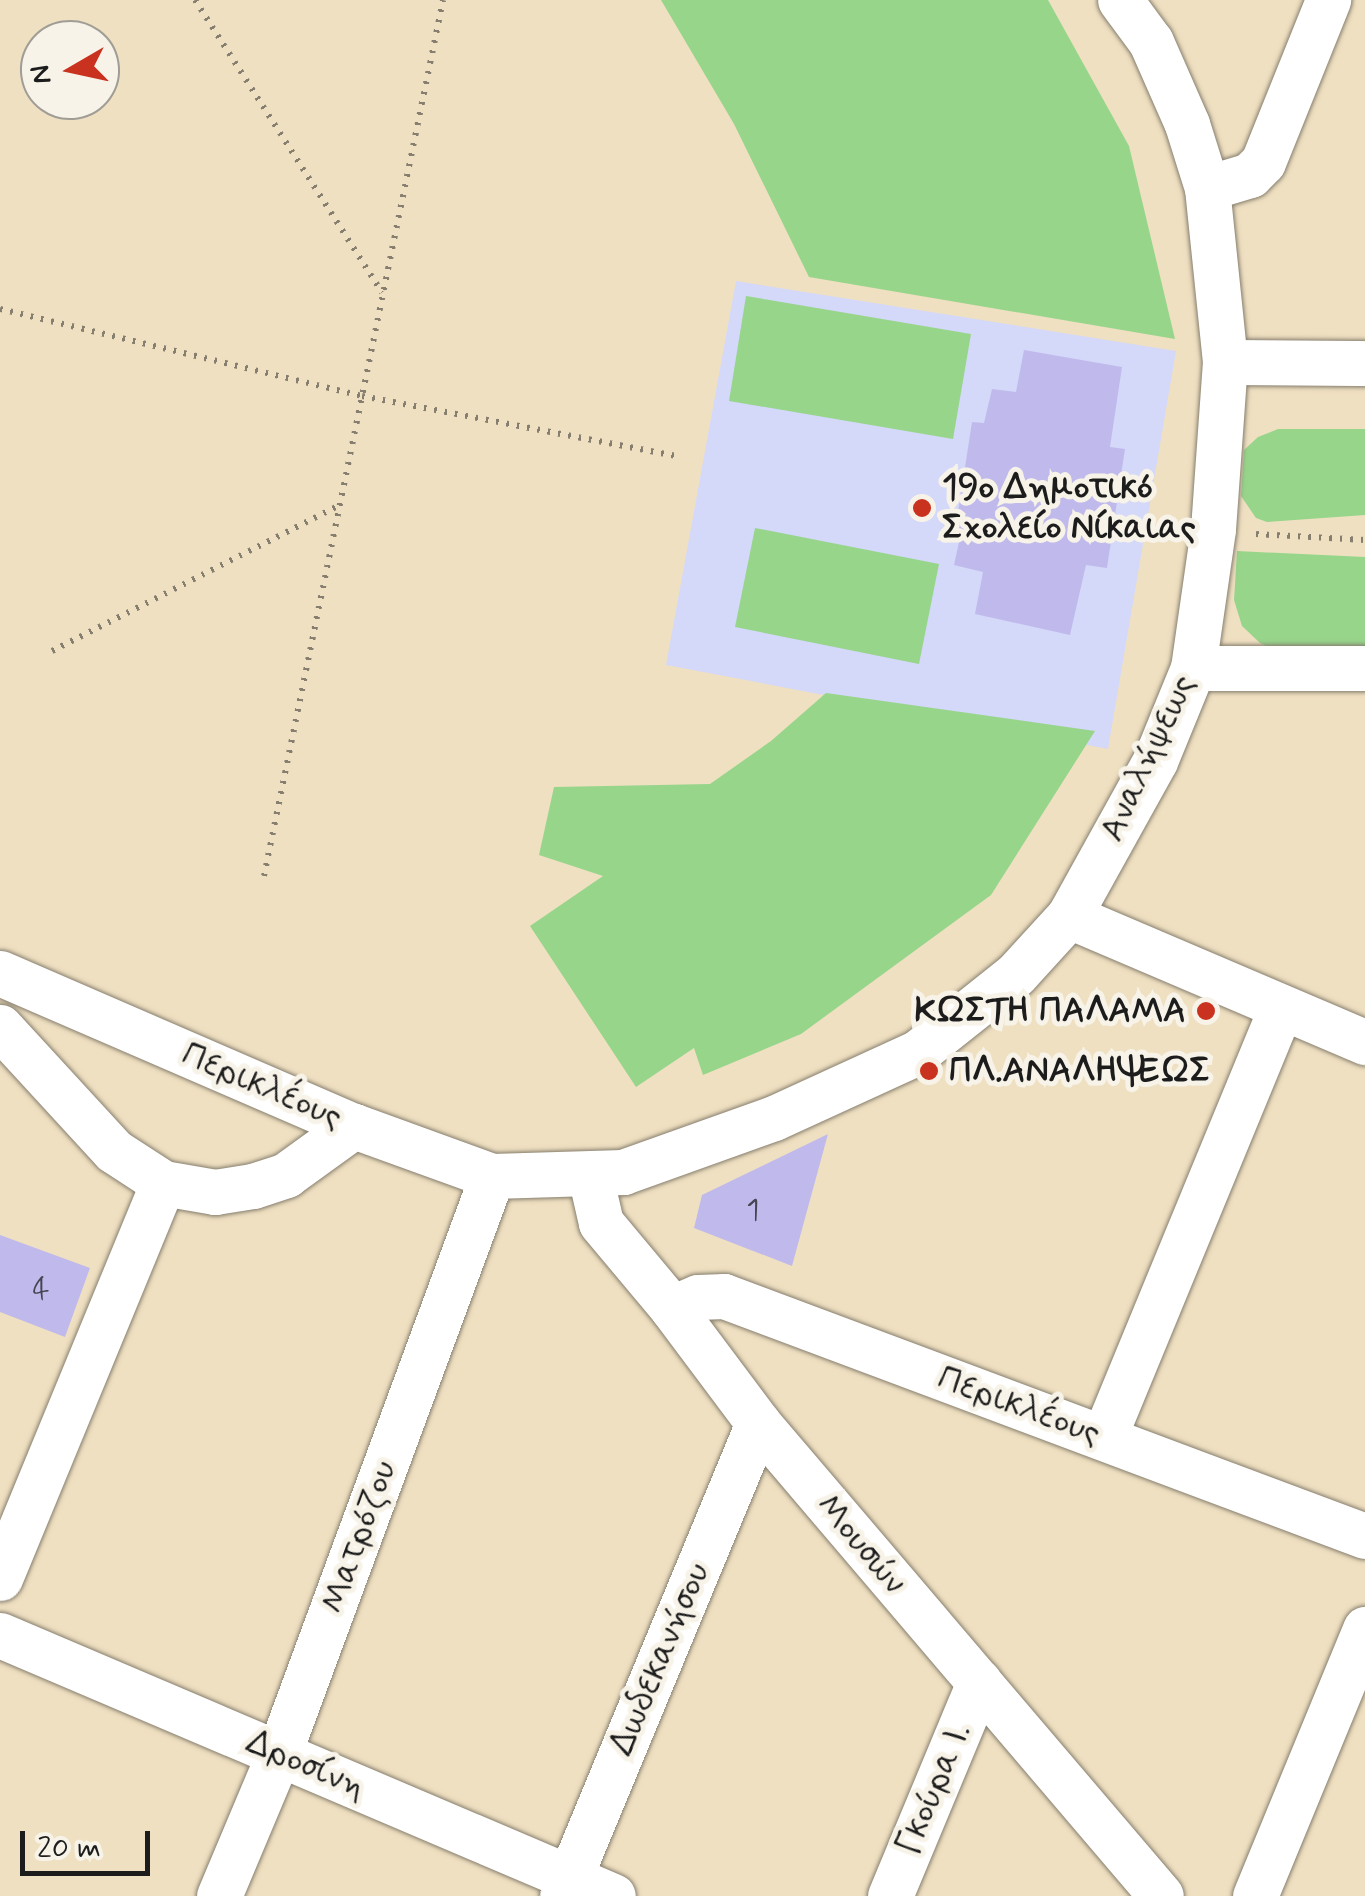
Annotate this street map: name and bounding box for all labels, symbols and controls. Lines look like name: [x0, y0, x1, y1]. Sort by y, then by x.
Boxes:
north arrow: [20, 20, 120, 120]
text: N: [22, 62, 62, 87]
place label: 19ο Δημοτικό Σχολείο Νίκαιας: [942, 467, 1196, 549]
marker: 19ο Δημοτικό Σχολείο Νίκαιας: [911, 497, 933, 519]
street label: Αναλήψεως: [1091, 668, 1205, 848]
place label: ΚΩΣΤΗ ΠΑΛΑΜΑ: [915, 990, 1186, 1032]
marker: ΚΩΣΤΗ ΠΑΛΑΜΑ: [1195, 1000, 1217, 1022]
street label: Περικλέους: [176, 1033, 348, 1139]
place label: ΠΛ.ΑΝΑΛΗΨΕΩΣ: [949, 1050, 1210, 1092]
marker: ΠΛ.ΑΝΑΛΗΨΕΩΣ: [918, 1060, 940, 1082]
house number: 1: [746, 1193, 760, 1229]
house number: 4: [32, 1272, 50, 1308]
street label: Περικλέους: [932, 1357, 1106, 1455]
street label: Ματρόζου: [312, 1455, 406, 1619]
street label: Μουσών: [807, 1485, 915, 1603]
street label: Δωδεκανήσου: [601, 1556, 719, 1762]
street label: Γκούρα Ι.: [887, 1717, 981, 1861]
street label: Δροσίνη: [240, 1721, 372, 1809]
scale bar: [25, 1811, 155, 1873]
text: 20 m: [37, 1829, 101, 1868]

